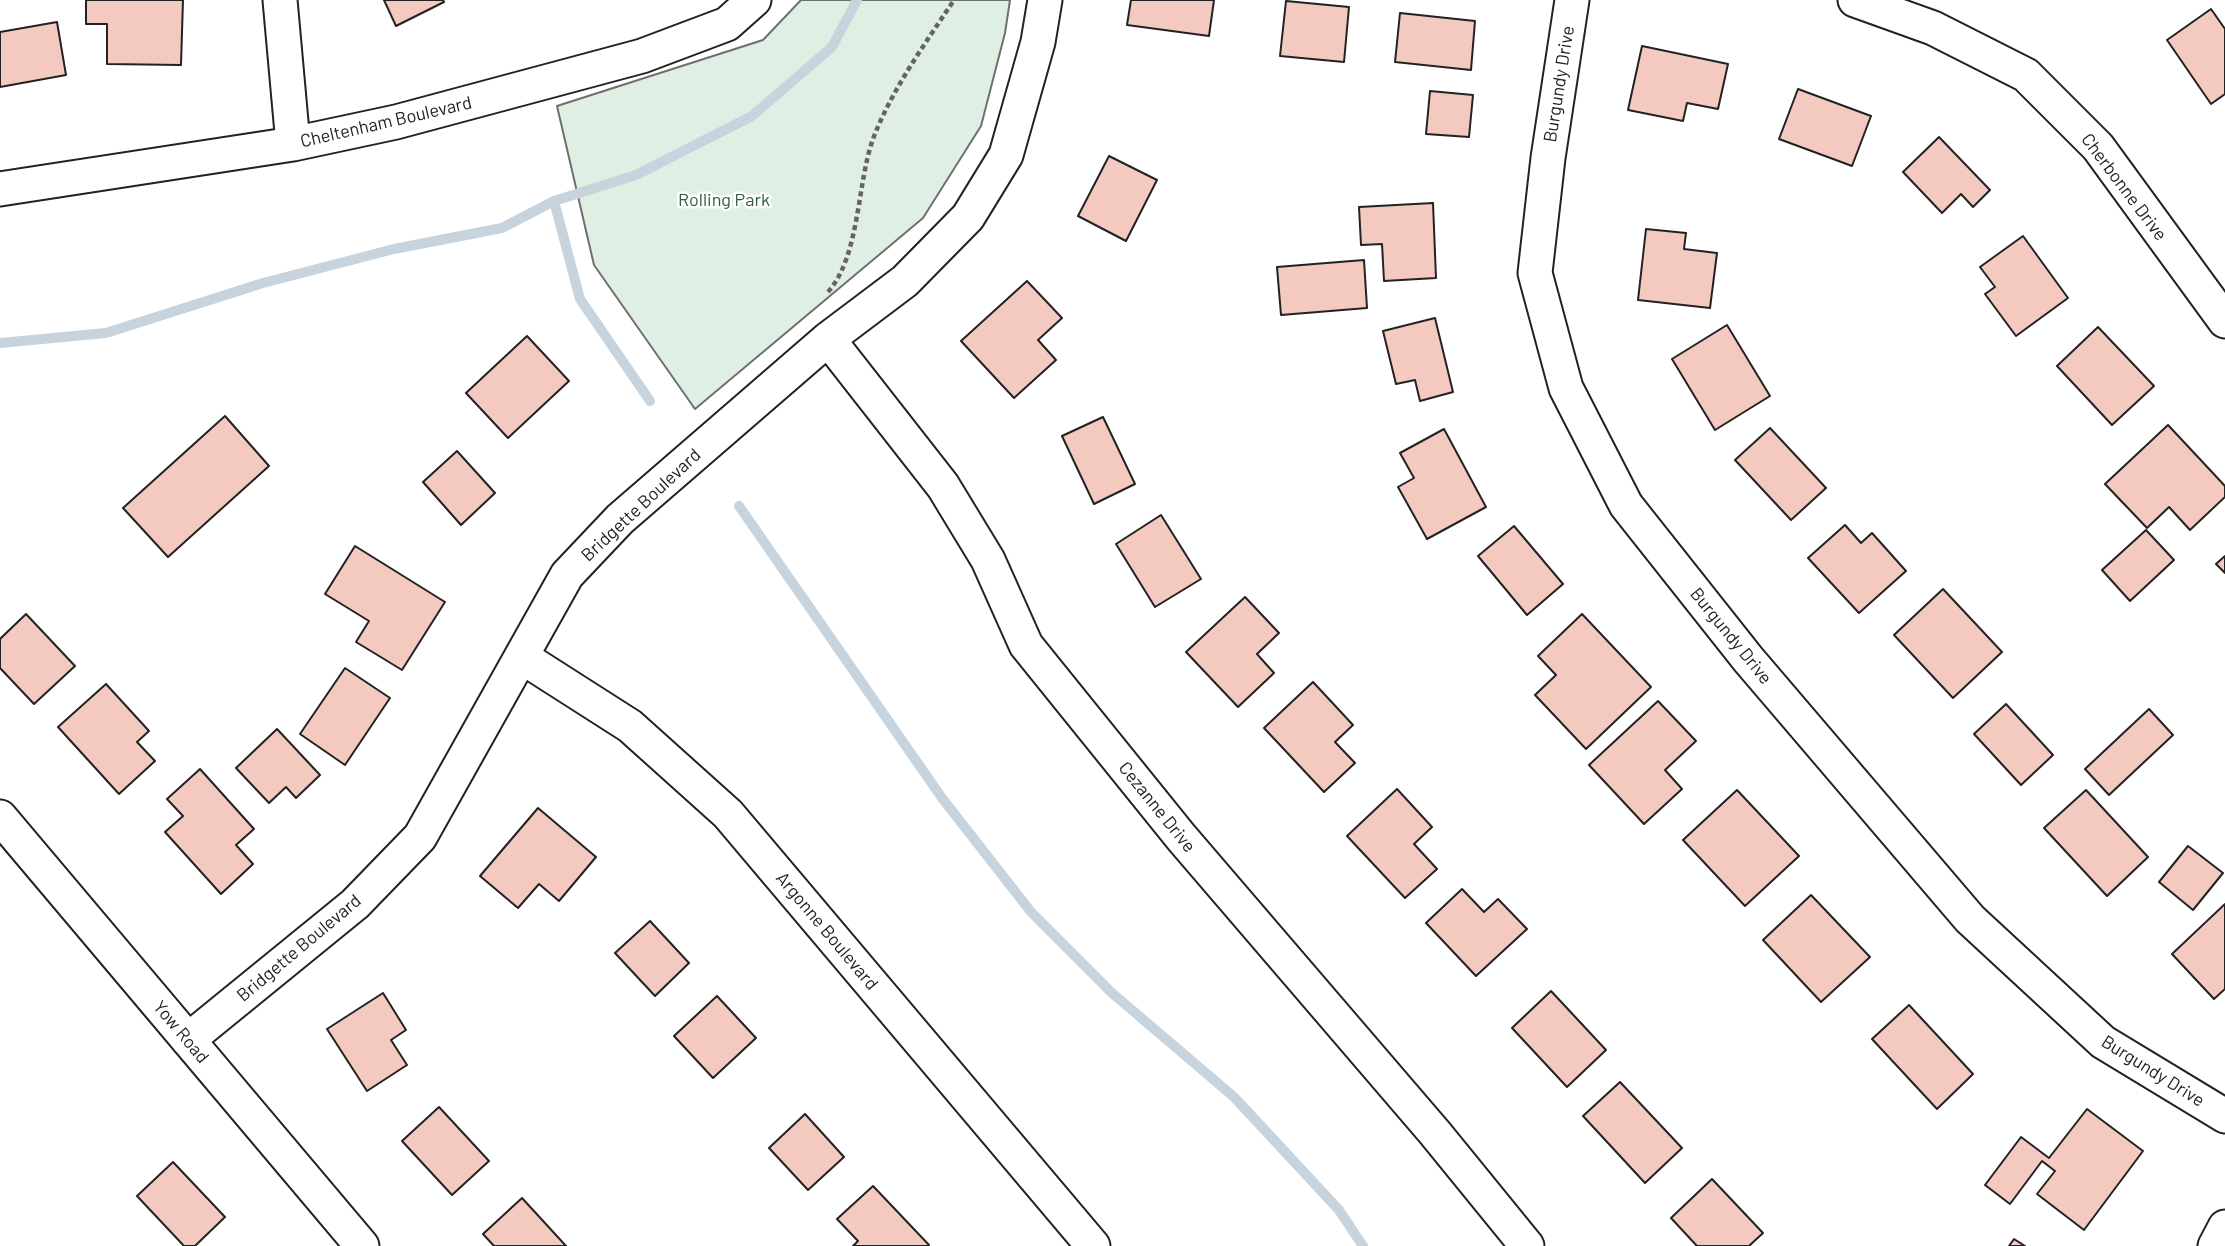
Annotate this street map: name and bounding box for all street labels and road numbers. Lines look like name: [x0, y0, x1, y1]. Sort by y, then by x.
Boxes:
street label: Burgundy Drive: [1539, 24, 1579, 144]
street label: Cheltenham Boulevard: [298, 92, 474, 152]
street label: Cherbonne Drive: [2077, 129, 2171, 245]
street label: Bridgette Boulevard: [577, 444, 705, 566]
street label: Burgundy Drive: [1686, 583, 1776, 689]
street label: Cezanne Drive: [1114, 757, 1200, 857]
street label: Argonne Boulevard: [771, 868, 883, 994]
street label: Bridgette Boulevard: [233, 890, 365, 1006]
street label: Yow Road: [149, 996, 213, 1068]
street label: Burgundy Drive: [2097, 1031, 2209, 1111]

